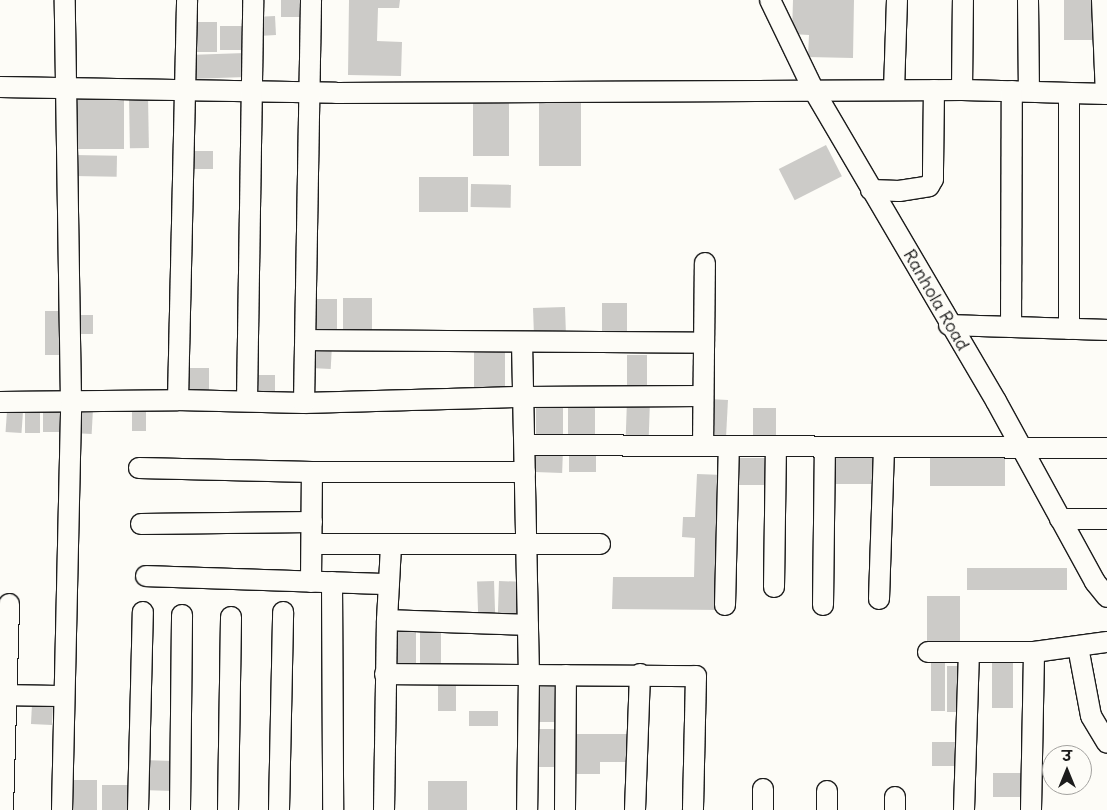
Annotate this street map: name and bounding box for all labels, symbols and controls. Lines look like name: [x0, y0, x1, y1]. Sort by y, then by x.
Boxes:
street label: Ranhola Road: [898, 246, 974, 354]
north arrow: [1042, 745, 1092, 795]
text: उ: [1062, 747, 1072, 765]

